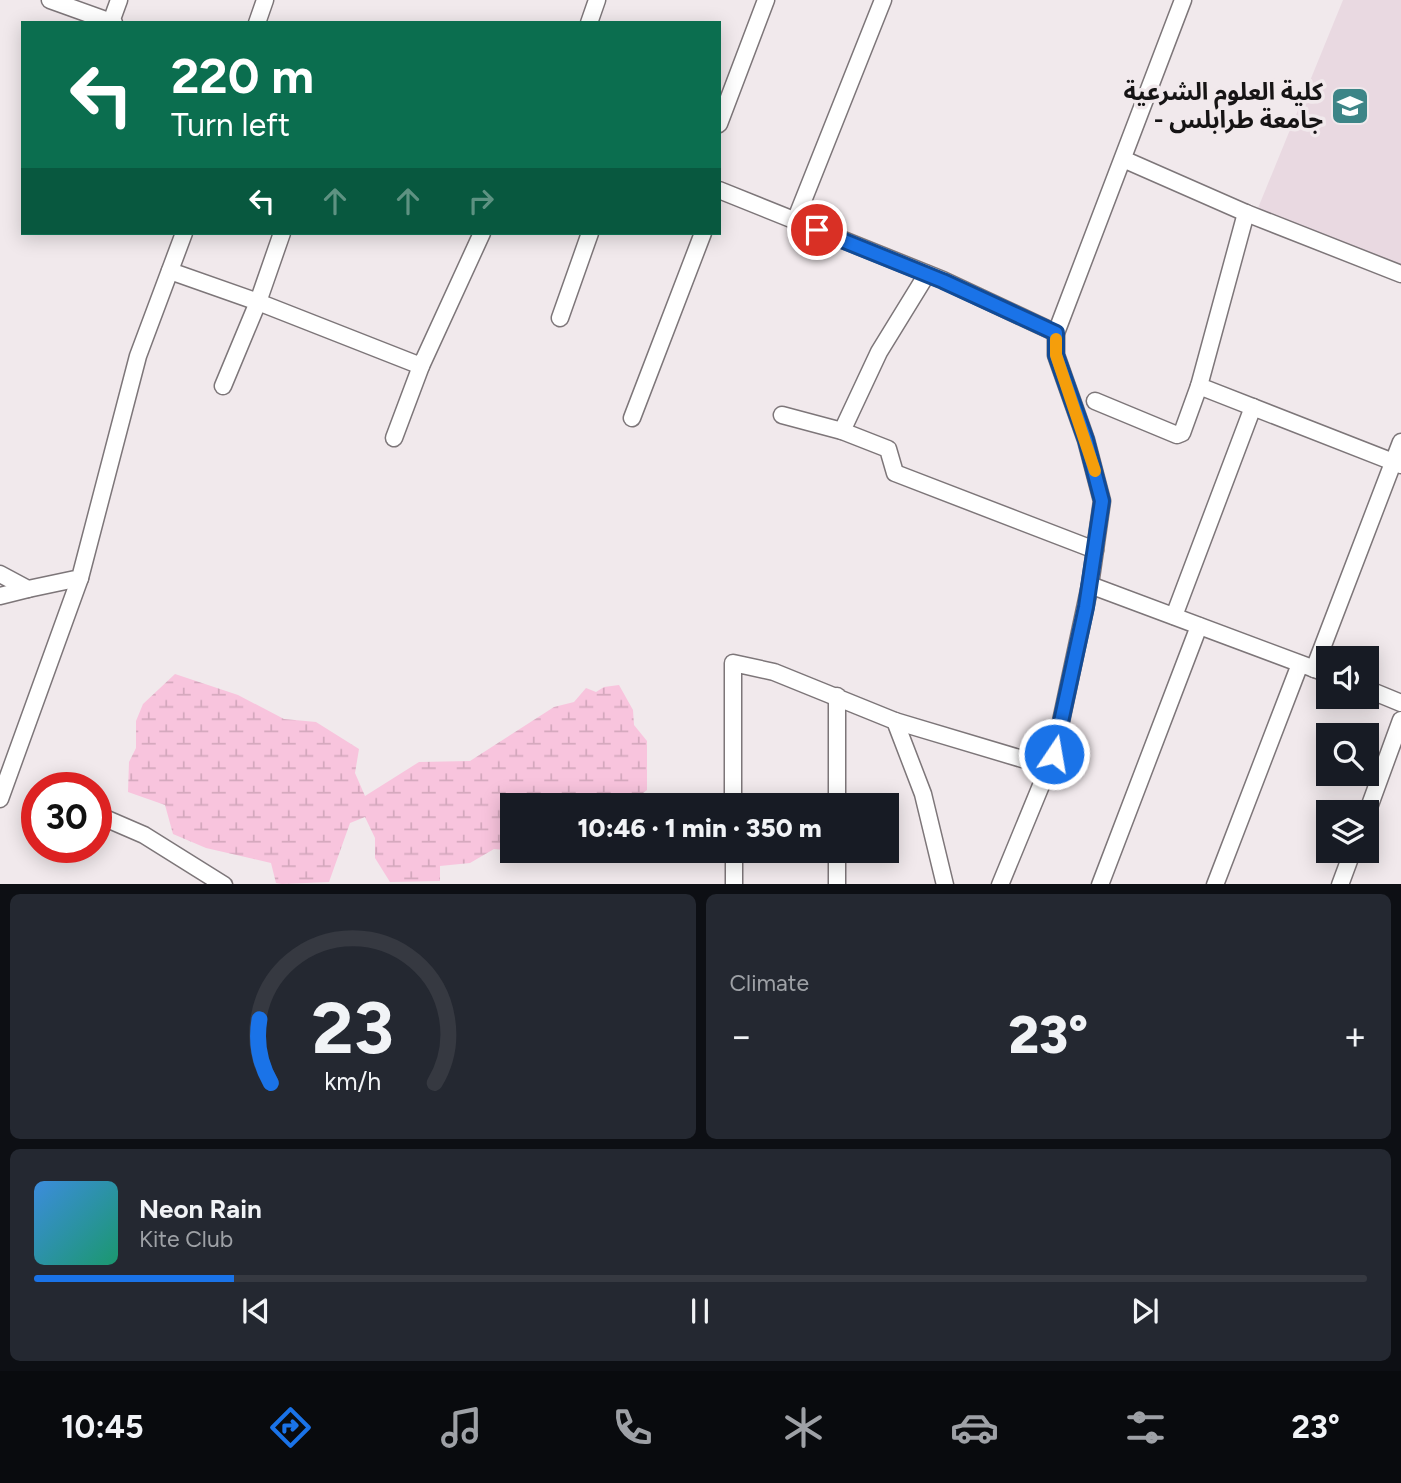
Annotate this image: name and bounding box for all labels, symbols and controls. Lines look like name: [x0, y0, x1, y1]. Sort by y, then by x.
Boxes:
text: 220 m: [171, 46, 314, 105]
icon: left: [56, 49, 147, 140]
place label: كلية العلوم الشرعية - جامعة طرابلس: [1123, 77, 1324, 134]
school or university icon: كلية العلوم الشرعية - جامعة طرابلس: [1329, 85, 1371, 127]
text: Turn left: [171, 106, 290, 144]
icon: left: [243, 182, 281, 220]
icon: ahead: [316, 182, 354, 220]
icon: ahead: [389, 182, 427, 220]
icon: right: [462, 182, 500, 220]
pin: [787, 200, 847, 260]
icon: arrive: [798, 211, 836, 249]
map controls: [1316, 646, 1379, 863]
button: sound: [1316, 646, 1379, 709]
position arrow: [1017, 717, 1091, 791]
button: search: [1316, 723, 1379, 786]
speed limit sign: 30: [21, 772, 112, 863]
button: layers: [1316, 800, 1379, 863]
text: 10:46 · 1 min · 350 m: [577, 812, 822, 844]
text: Climate: [730, 969, 809, 997]
text: 23: [311, 984, 394, 1071]
text: 23°: [1008, 1004, 1088, 1066]
text: −: [730, 1013, 753, 1059]
text: +: [1343, 1013, 1367, 1059]
text: km/h: [324, 1065, 381, 1095]
text: Neon Rain: [139, 1193, 262, 1225]
text: Kite Club: [139, 1225, 233, 1253]
icon: previous: [237, 1292, 275, 1330]
icon: pause: [681, 1292, 719, 1330]
icon: next: [1126, 1292, 1164, 1330]
icon: directions: [266, 1403, 315, 1452]
icon: music: [437, 1403, 486, 1452]
icon: phone: [608, 1403, 657, 1452]
icon: climate: [779, 1403, 828, 1452]
icon: car: [950, 1403, 999, 1452]
icon: filters: [1121, 1403, 1170, 1452]
text: 10:45: [61, 1408, 144, 1446]
text: 23°: [1292, 1408, 1340, 1446]

